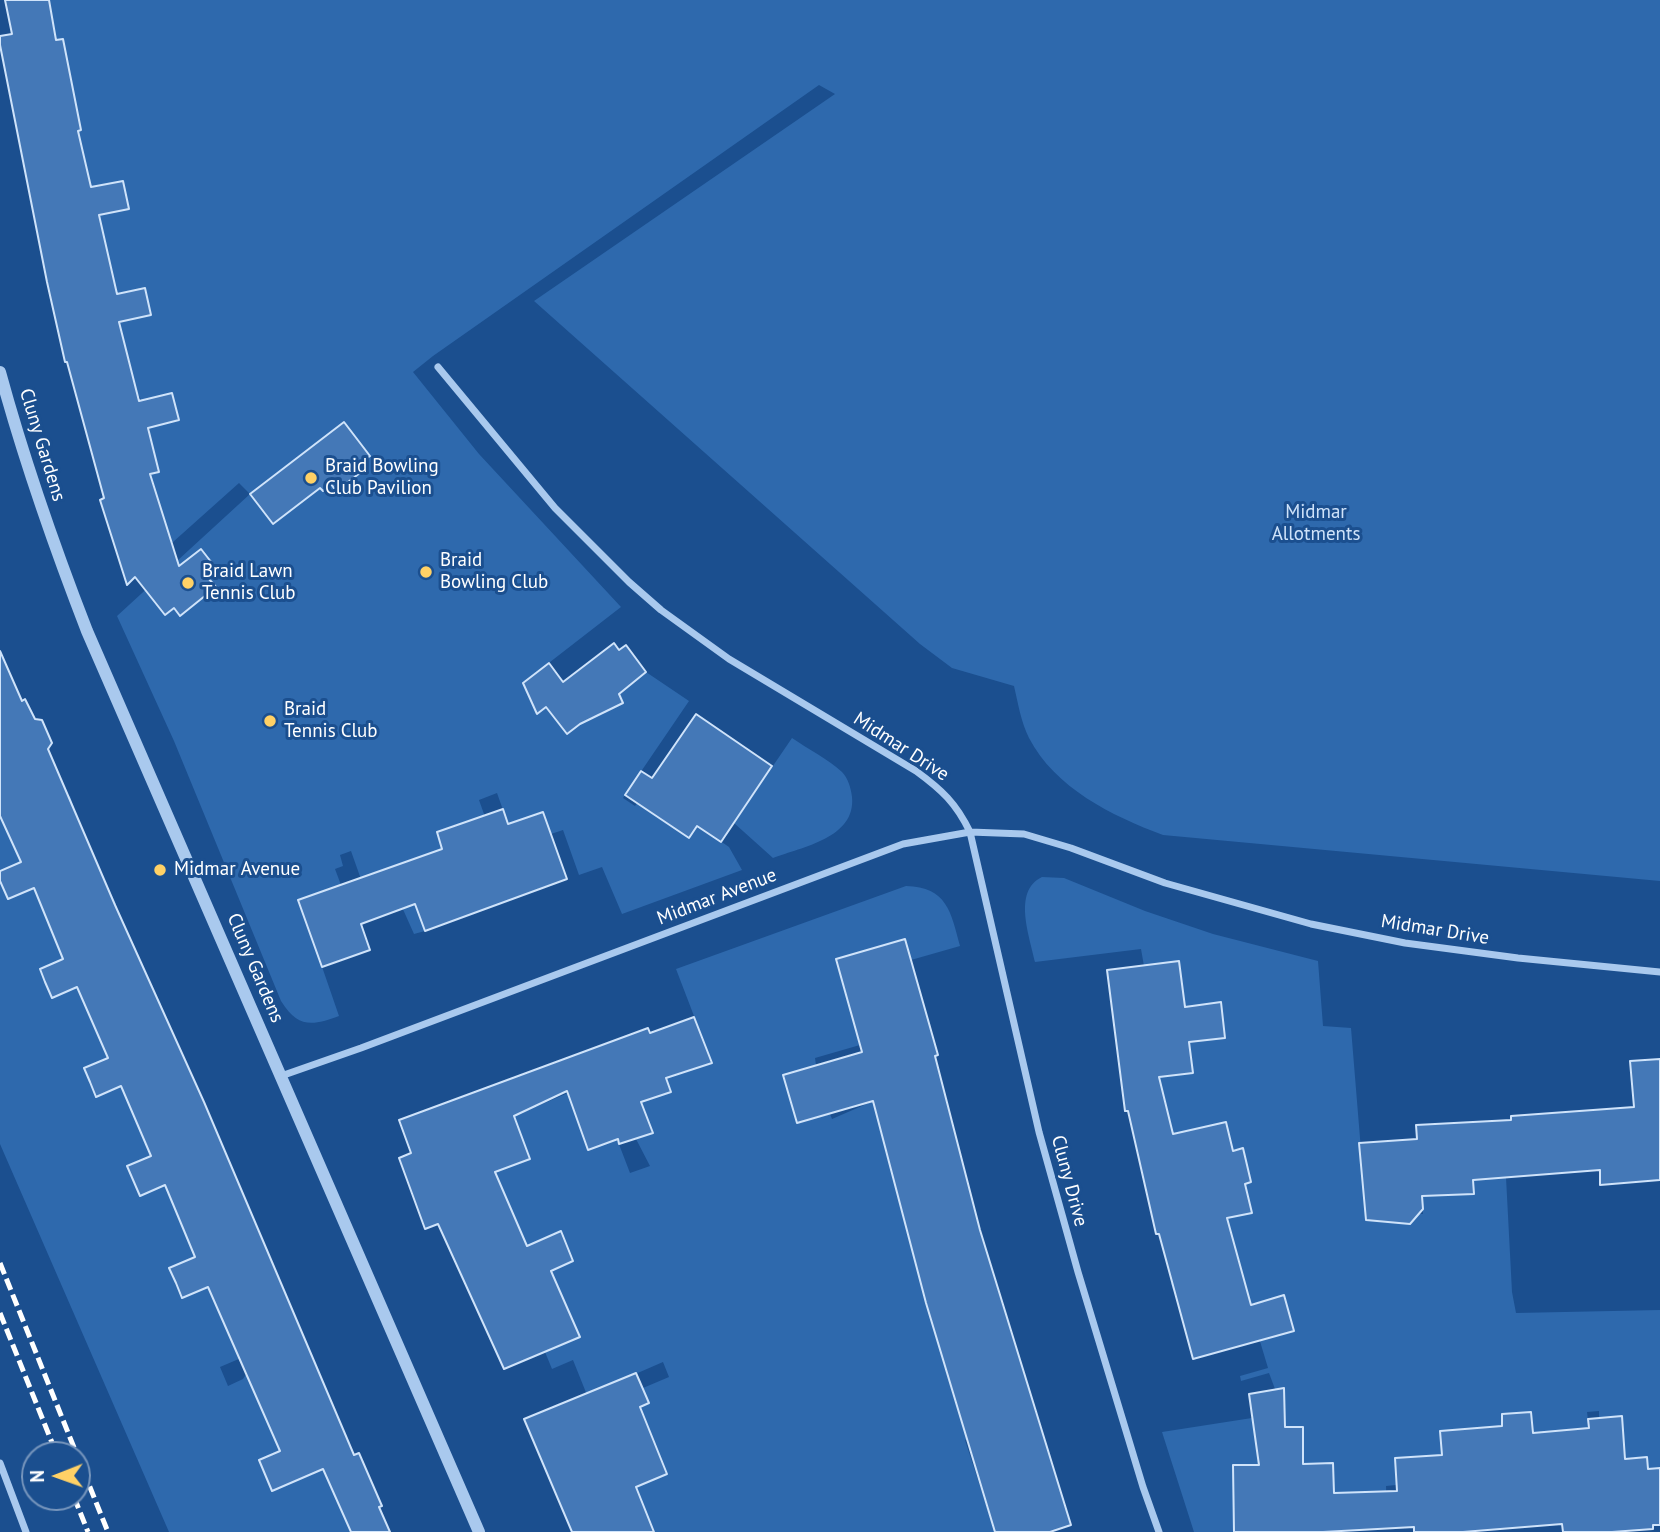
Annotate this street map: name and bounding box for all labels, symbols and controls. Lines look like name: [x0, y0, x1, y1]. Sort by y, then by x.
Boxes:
street label: Cluny Gardens: [14, 386, 70, 504]
place label: Braid Bowling Club Pavilion: [325, 456, 439, 500]
marker: Braid Bowling Club Pavilion: [303, 470, 319, 486]
park label: Midmar Allotments: [1272, 502, 1360, 546]
place label: Braid Bowling Club: [440, 550, 548, 594]
place label: Braid Lawn Tennis Club: [202, 561, 296, 605]
marker: Braid Bowling Club: [418, 564, 434, 580]
marker: Braid Lawn Tennis Club: [180, 575, 196, 591]
place label: Braid Tennis Club: [284, 699, 378, 743]
street label: Midmar Drive: [849, 708, 953, 786]
marker: Braid Tennis Club: [262, 713, 278, 729]
place label: Midmar Avenue: [174, 859, 300, 881]
marker: Midmar Avenue: [152, 862, 168, 878]
street label: Midmar Avenue: [654, 864, 780, 930]
street label: Cluny Gardens: [222, 910, 288, 1026]
street label: Midmar Drive: [1379, 910, 1491, 950]
street label: Cluny Drive: [1046, 1133, 1092, 1229]
north arrow: [21, 1441, 91, 1511]
text: N: [25, 1470, 49, 1483]

